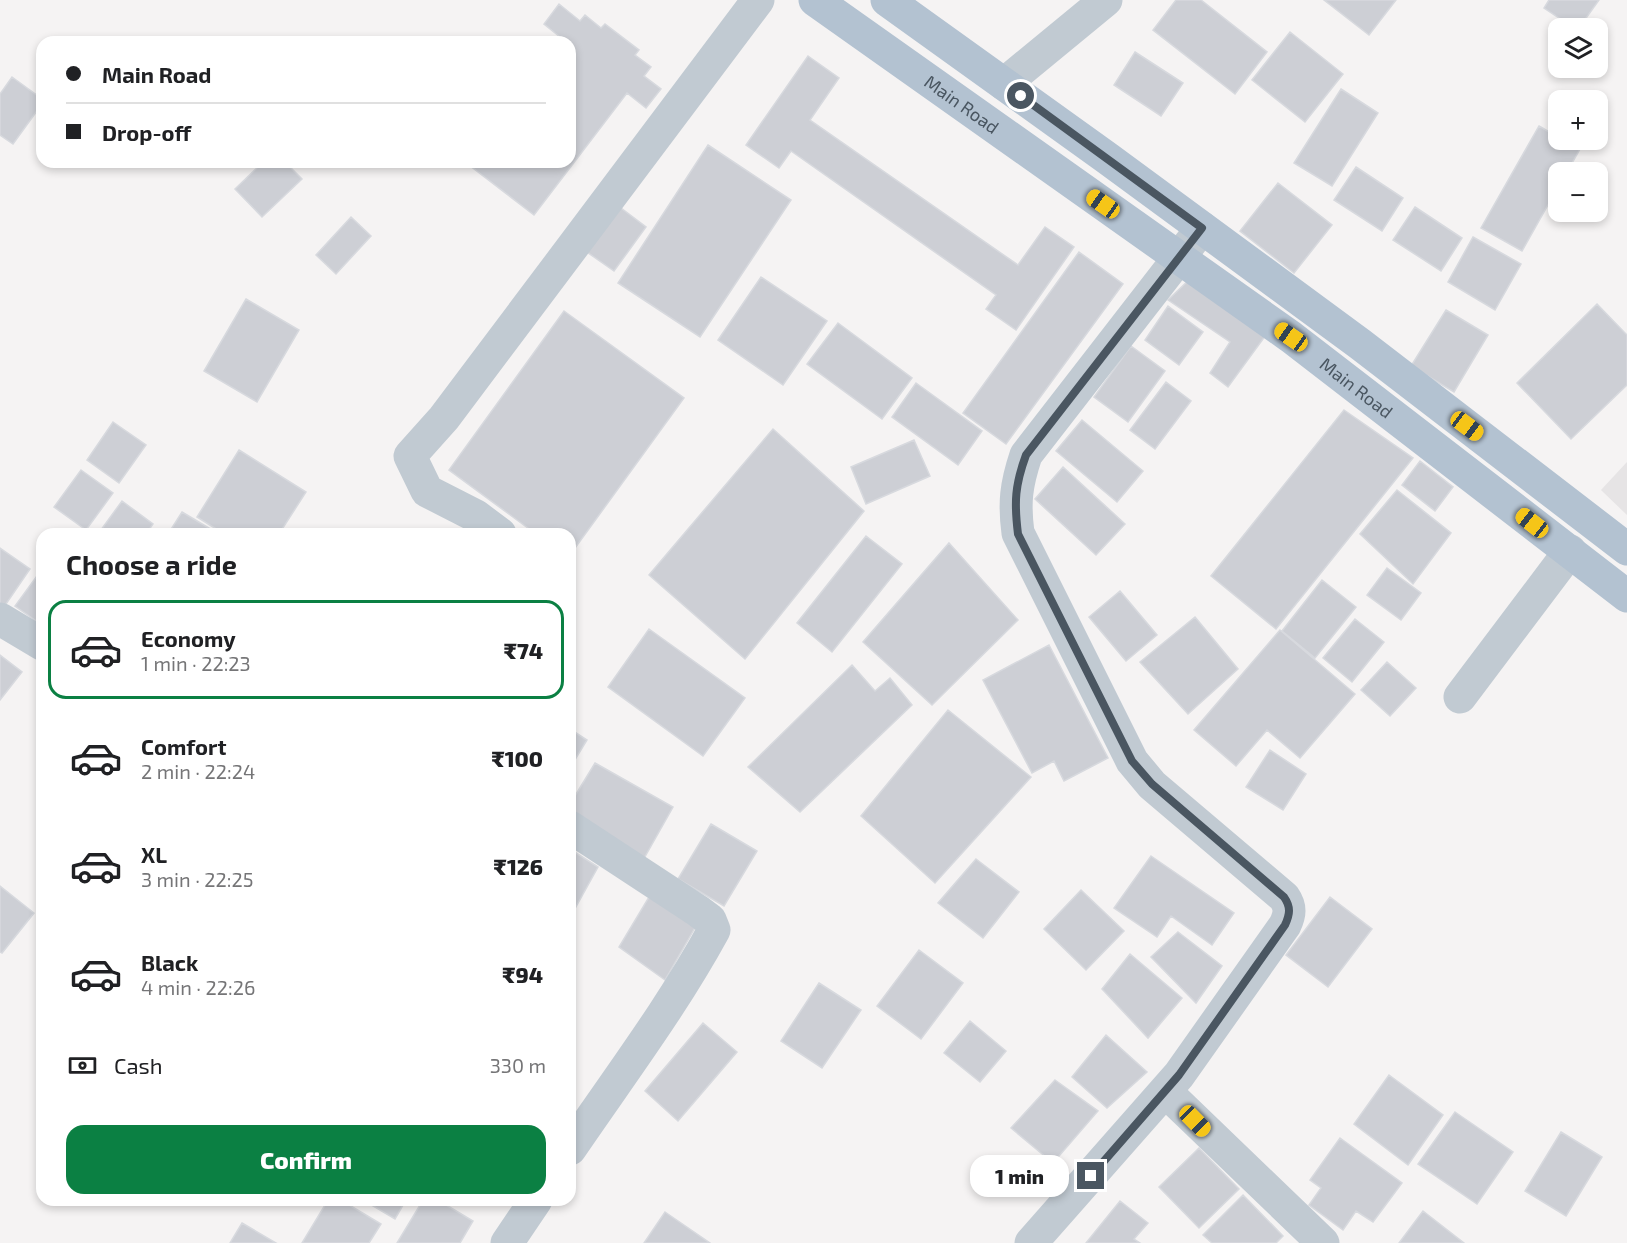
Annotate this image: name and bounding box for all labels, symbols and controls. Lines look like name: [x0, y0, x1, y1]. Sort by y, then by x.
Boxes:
map controls: [1548, 18, 1608, 222]
button: layers: [1548, 18, 1608, 78]
text: Main Road: [102, 61, 211, 87]
street label: Main Road: [920, 70, 1003, 138]
route start: [1007, 82, 1034, 109]
button: +: [1548, 90, 1608, 150]
text: Drop-off: [102, 119, 191, 145]
button: −: [1548, 162, 1608, 222]
car: [1083, 186, 1123, 222]
car: [1271, 319, 1311, 355]
street label: Main Road: [1316, 353, 1397, 423]
car: [1447, 408, 1487, 444]
car: [1512, 505, 1552, 541]
text: Choose a ride: [66, 548, 237, 580]
icon: car: [69, 623, 123, 677]
text: Economy: [141, 625, 236, 651]
text: ₹74: [504, 637, 543, 663]
text: 1 min · 22:23: [141, 651, 251, 675]
icon: car: [69, 731, 123, 785]
text: Comfort: [141, 733, 226, 759]
text: ₹100: [491, 745, 543, 771]
text: 2 min · 22:24: [141, 759, 255, 783]
icon: car: [69, 839, 123, 893]
text: XL: [141, 841, 167, 867]
text: ₹126: [494, 853, 543, 879]
text: 3 min · 22:25: [141, 867, 253, 891]
icon: car: [69, 947, 123, 1001]
text: Black: [141, 949, 198, 975]
text: ₹94: [502, 961, 543, 987]
text: 4 min · 22:26: [141, 975, 255, 999]
icon: cash: [66, 1049, 99, 1082]
text: Cash: [114, 1052, 163, 1078]
text: 330 m: [490, 1053, 546, 1077]
car: [1176, 1102, 1214, 1140]
button: Confirm: [66, 1125, 546, 1194]
callout: 1 min: [971, 1155, 1070, 1197]
route end: [1077, 1162, 1104, 1189]
text: 1 min: [995, 1164, 1044, 1188]

